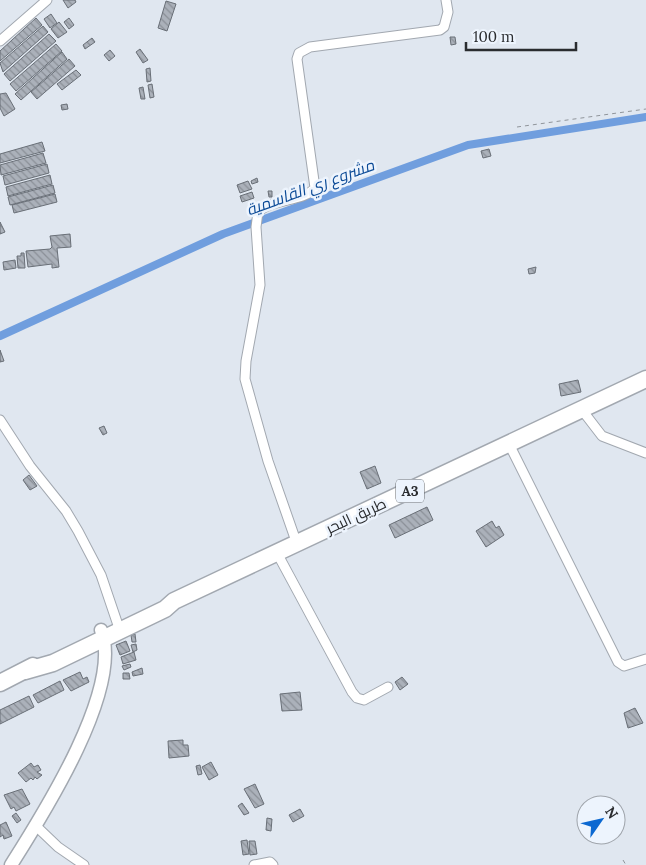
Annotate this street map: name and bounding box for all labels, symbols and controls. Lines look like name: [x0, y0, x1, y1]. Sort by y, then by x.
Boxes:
scale bar: [466, 20, 576, 52]
text: 100 m: [473, 27, 514, 46]
water label: مشروع ري القاسمية: [243, 154, 378, 222]
road number: A3: [396, 480, 424, 502]
street label: طريق البحر: [322, 493, 389, 539]
north arrow: [576, 795, 626, 845]
text: N: [601, 803, 622, 822]

